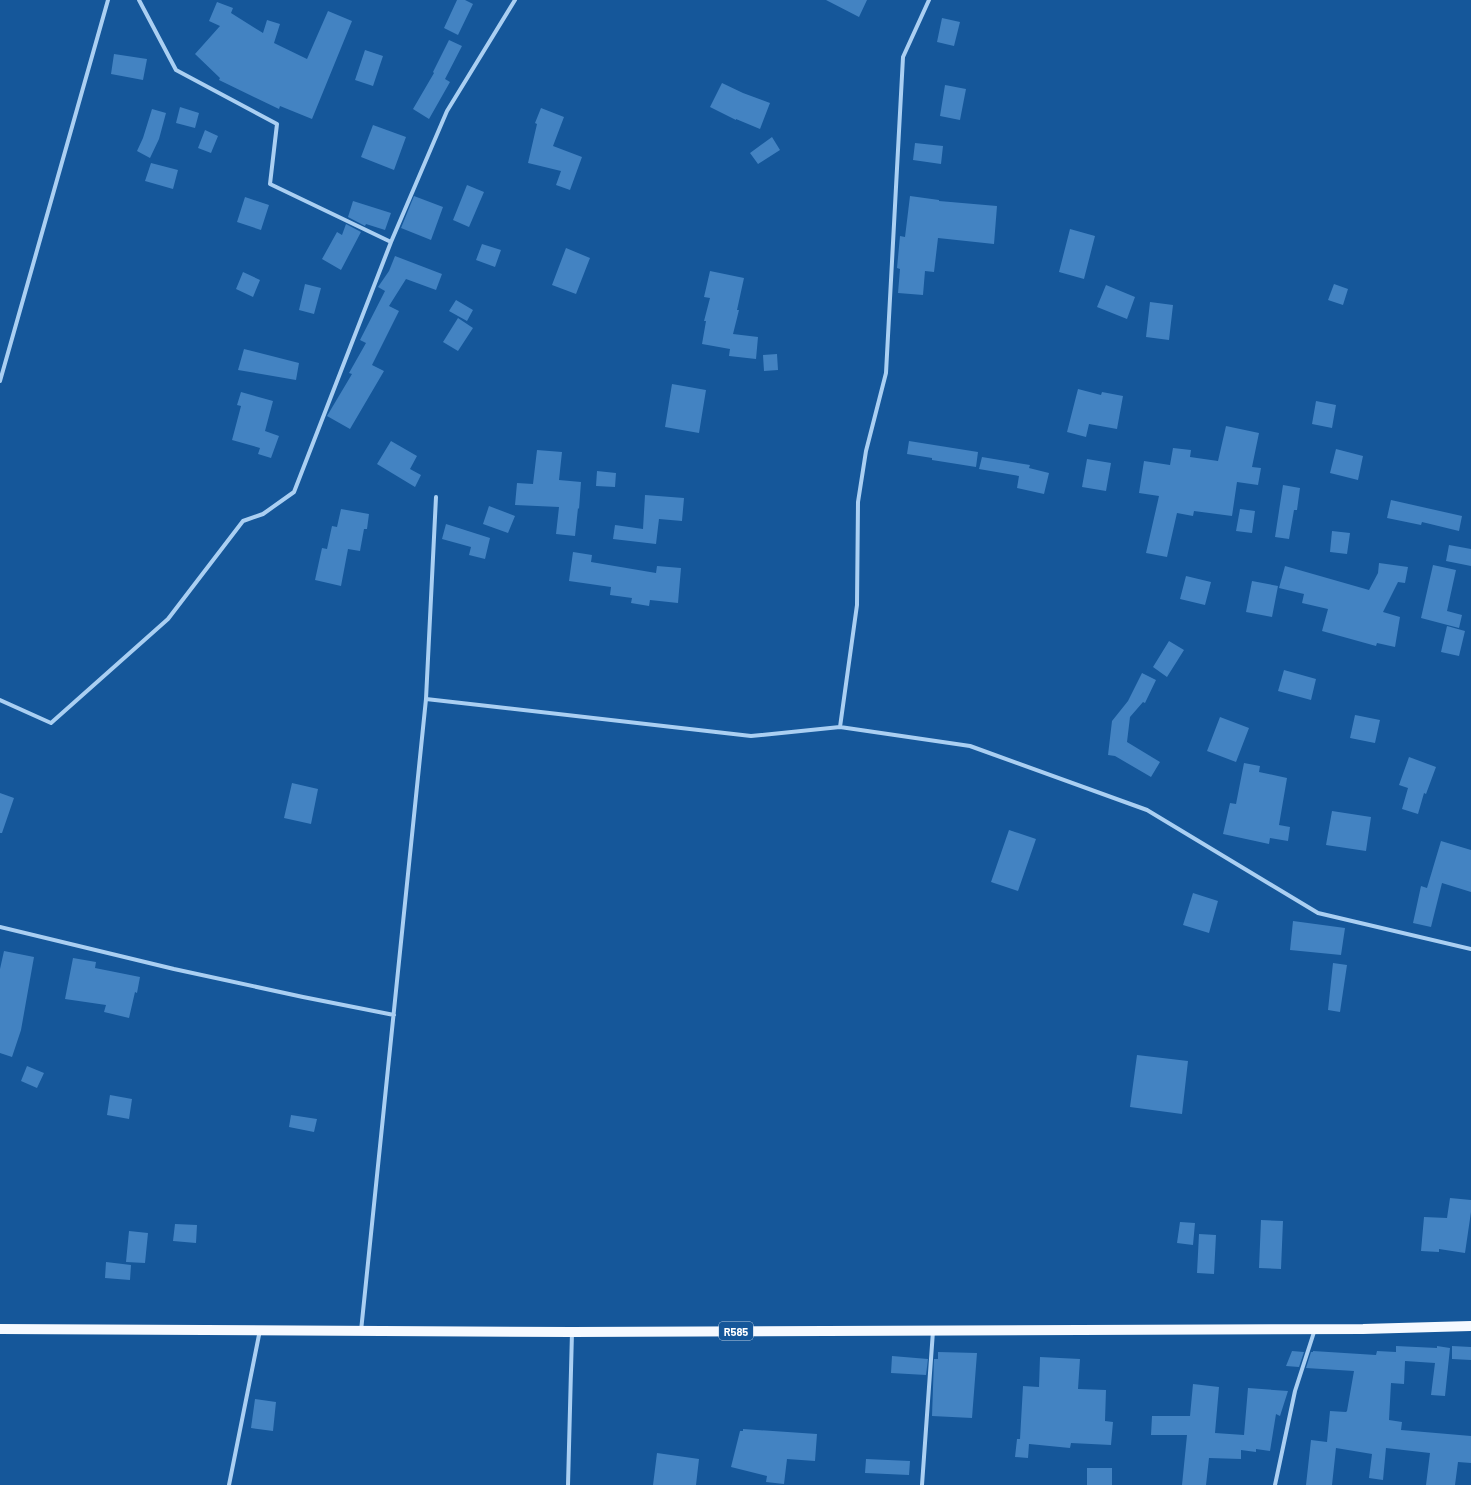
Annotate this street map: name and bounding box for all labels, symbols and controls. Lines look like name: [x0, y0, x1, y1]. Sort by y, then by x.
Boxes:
road number: R585: [719, 1322, 753, 1340]

